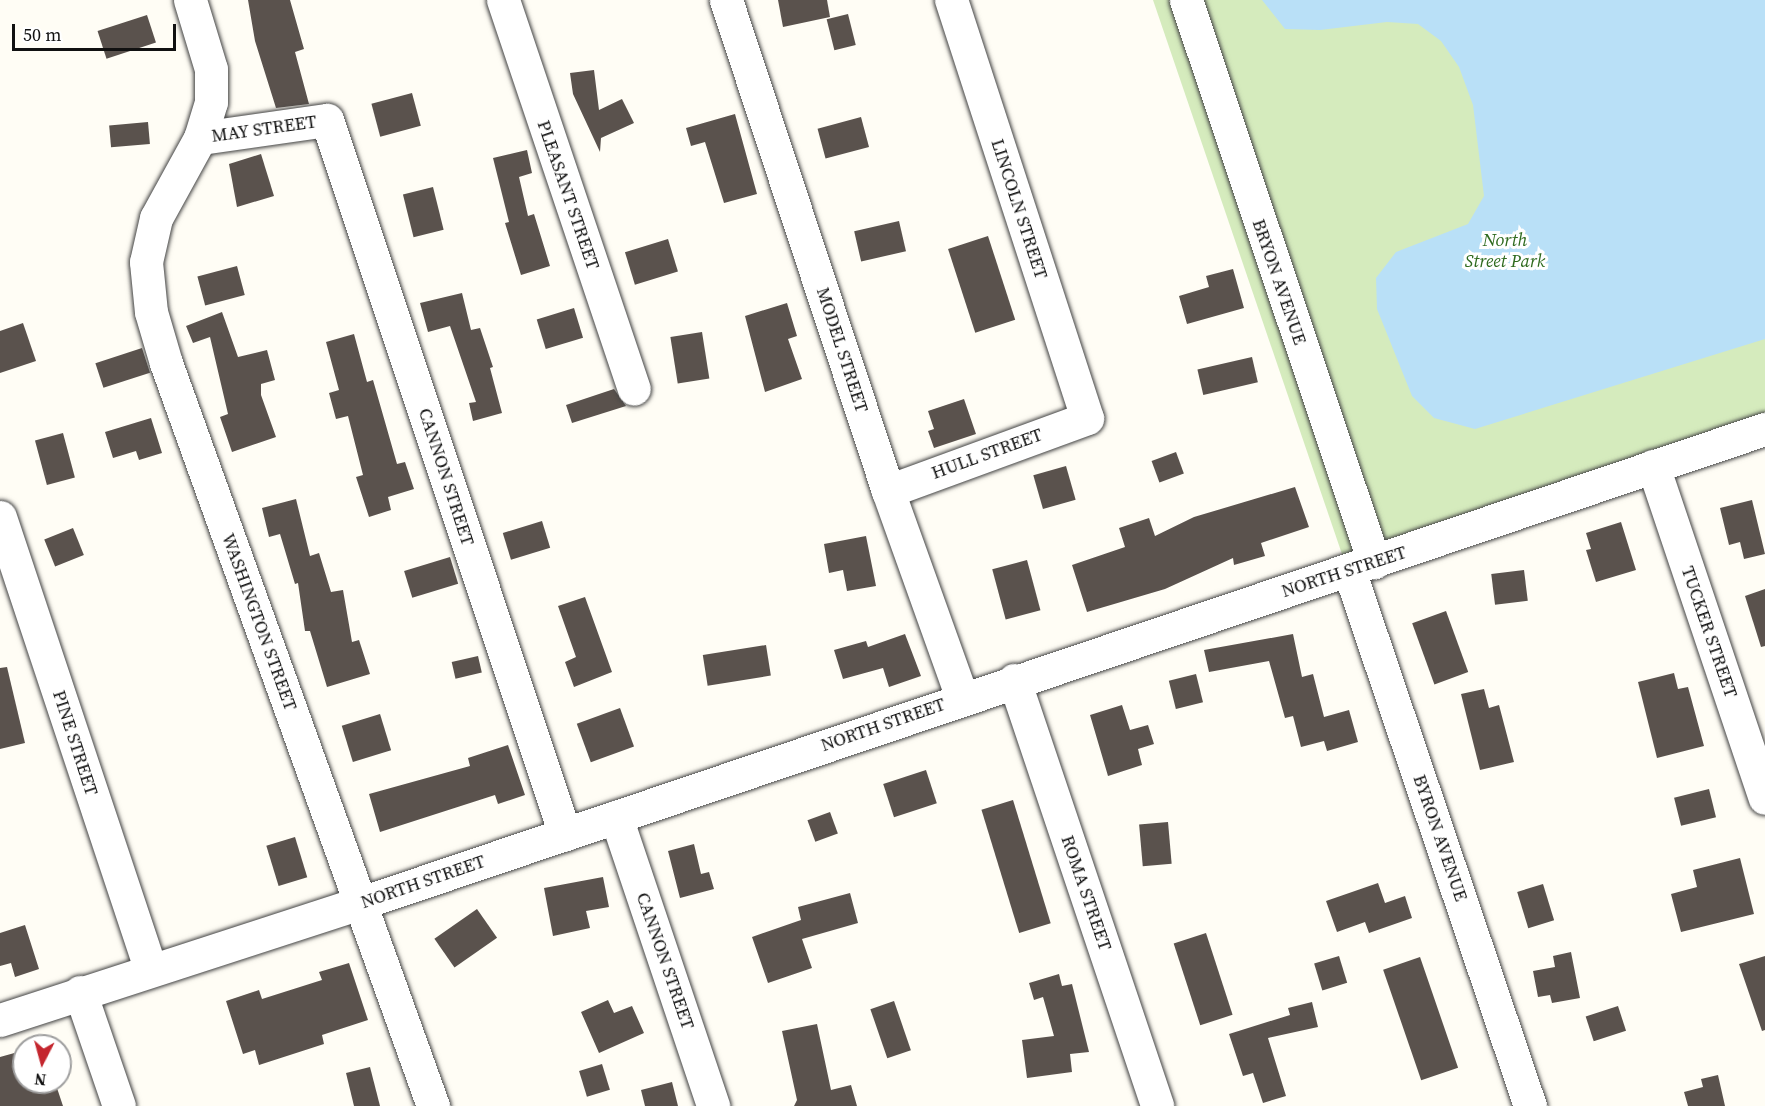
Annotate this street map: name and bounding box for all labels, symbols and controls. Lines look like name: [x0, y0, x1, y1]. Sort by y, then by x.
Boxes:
scale bar: [15, 12, 178, 50]
text: 50 m: [23, 22, 61, 47]
street label: MAY STREET: [210, 111, 318, 147]
street label: PLEASANT STREET: [532, 117, 604, 273]
street label: LINCOLN STREET: [986, 136, 1052, 282]
street label: BRYON AVENUE: [1247, 216, 1311, 348]
park label: North Street Park: [1465, 230, 1545, 272]
street label: MODEL STREET: [812, 285, 872, 415]
street label: CANNON STREET: [414, 406, 478, 548]
street label: HULL STREET: [929, 424, 1045, 484]
street label: WASHINGTON STREET: [217, 531, 301, 713]
street label: NORTH STREET: [1279, 542, 1409, 602]
street label: TUCKER STREET: [1676, 563, 1742, 701]
street label: PINE STREET: [48, 688, 102, 798]
street label: NORTH STREET: [818, 694, 948, 756]
street label: BYRON AVENUE: [1408, 772, 1472, 904]
street label: ROMA STREET: [1056, 833, 1116, 953]
street label: NORTH STREET: [358, 851, 488, 913]
street label: CANNON STREET: [631, 890, 699, 1032]
north arrow: [12, 1034, 72, 1094]
text: N: [33, 1068, 47, 1091]

